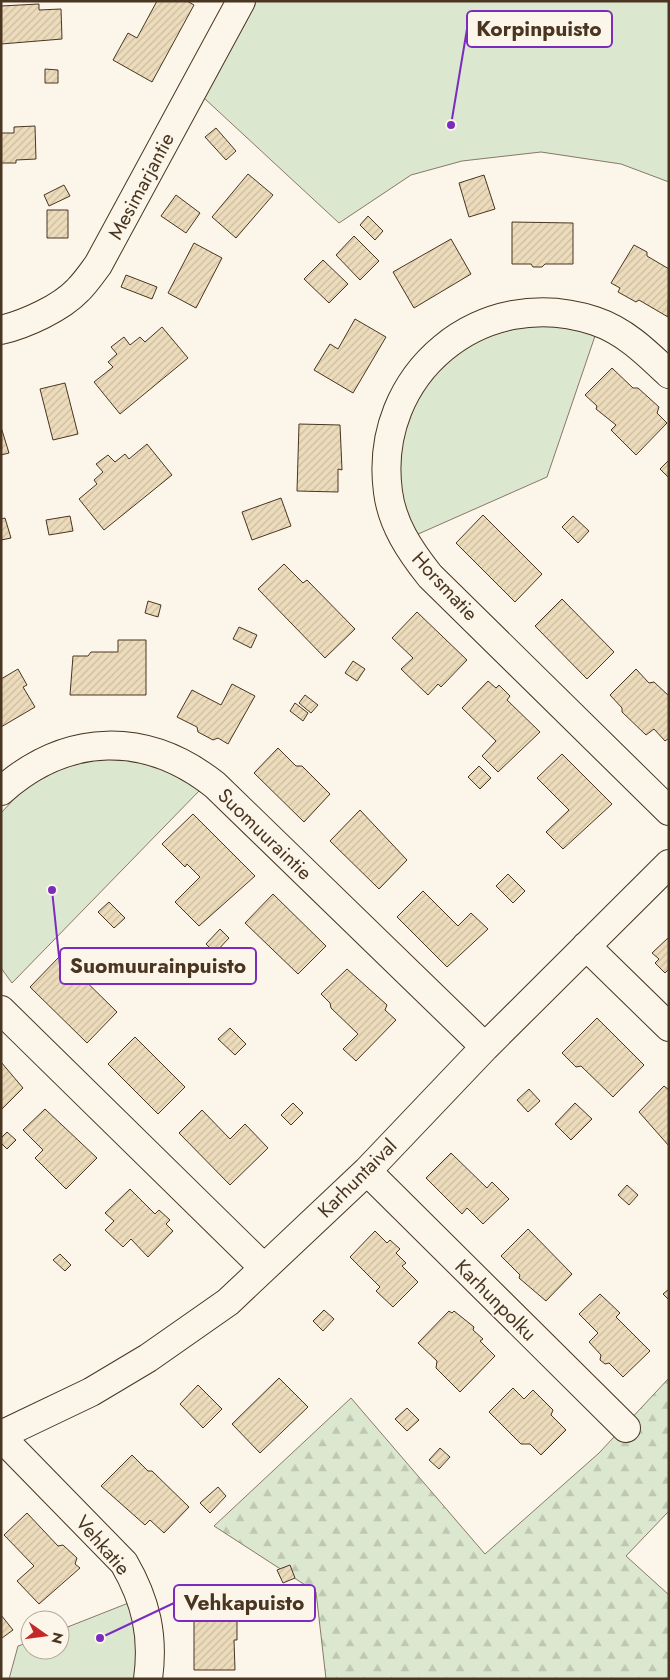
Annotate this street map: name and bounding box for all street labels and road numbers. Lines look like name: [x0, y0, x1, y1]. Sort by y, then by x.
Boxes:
street label: Mesimarjantie: [101, 128, 182, 245]
street label: Horsmatie: [405, 545, 484, 628]
street label: Suomuuraintie: [211, 782, 318, 887]
street label: Karhuntaival: [311, 1132, 404, 1225]
street label: Karhunpolku: [448, 1253, 543, 1348]
street label: Vehkatie: [68, 1509, 137, 1582]

